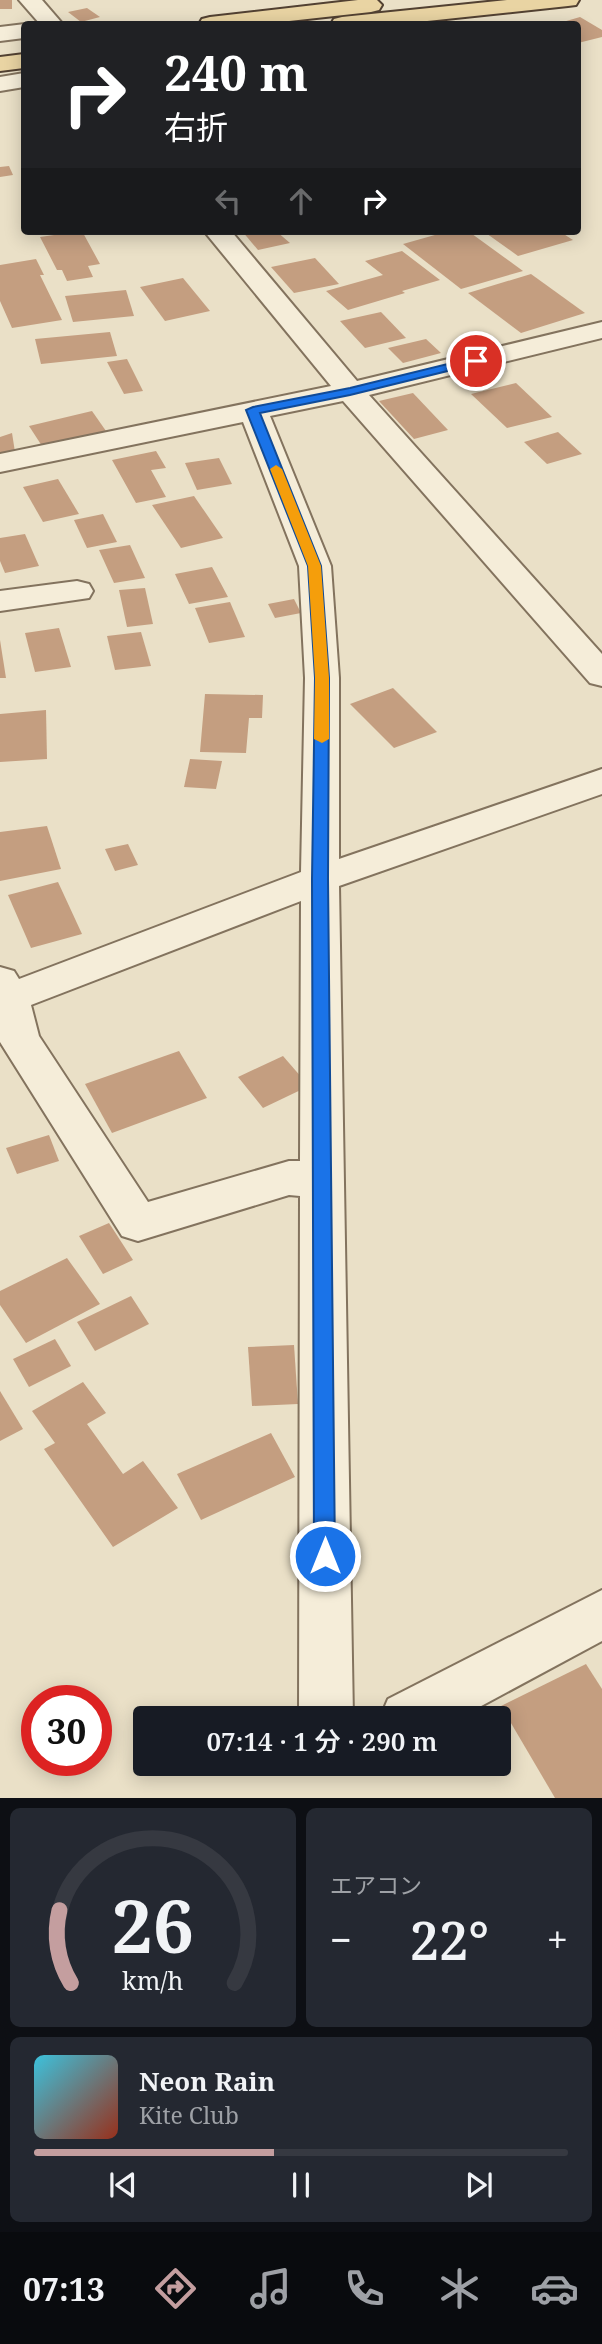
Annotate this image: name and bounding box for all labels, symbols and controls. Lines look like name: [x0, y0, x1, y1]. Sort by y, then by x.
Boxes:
text: 240 m: [164, 39, 308, 105]
icon: right: [49, 49, 140, 140]
text: 右折: [164, 105, 228, 148]
icon: left: [209, 182, 247, 220]
icon: ahead: [282, 182, 320, 220]
icon: right: [355, 182, 393, 220]
pin: [446, 331, 506, 391]
icon: arrive: [457, 342, 495, 380]
position arrow: [288, 1519, 362, 1593]
speed limit sign: 30: [21, 1685, 112, 1776]
text: 07:14 · 1 分 · 290 m: [206, 1723, 438, 1759]
text: エアコン: [330, 1869, 422, 1901]
text: 26: [112, 1876, 194, 1975]
text: 22°: [410, 1904, 489, 1975]
text: −: [330, 1913, 352, 1965]
text: +: [547, 1913, 568, 1965]
text: km/h: [122, 1963, 184, 1997]
text: Neon Rain: [139, 2063, 275, 2099]
text: Kite Club: [139, 2099, 239, 2131]
icon: previous: [104, 2166, 142, 2204]
icon: pause: [282, 2166, 320, 2204]
icon: next: [460, 2166, 498, 2204]
icon: directions: [151, 2264, 200, 2313]
icon: music: [246, 2264, 295, 2313]
icon: phone: [340, 2264, 389, 2313]
icon: climate: [435, 2264, 484, 2313]
icon: car: [530, 2264, 579, 2313]
text: 07:13: [23, 2267, 105, 2310]

